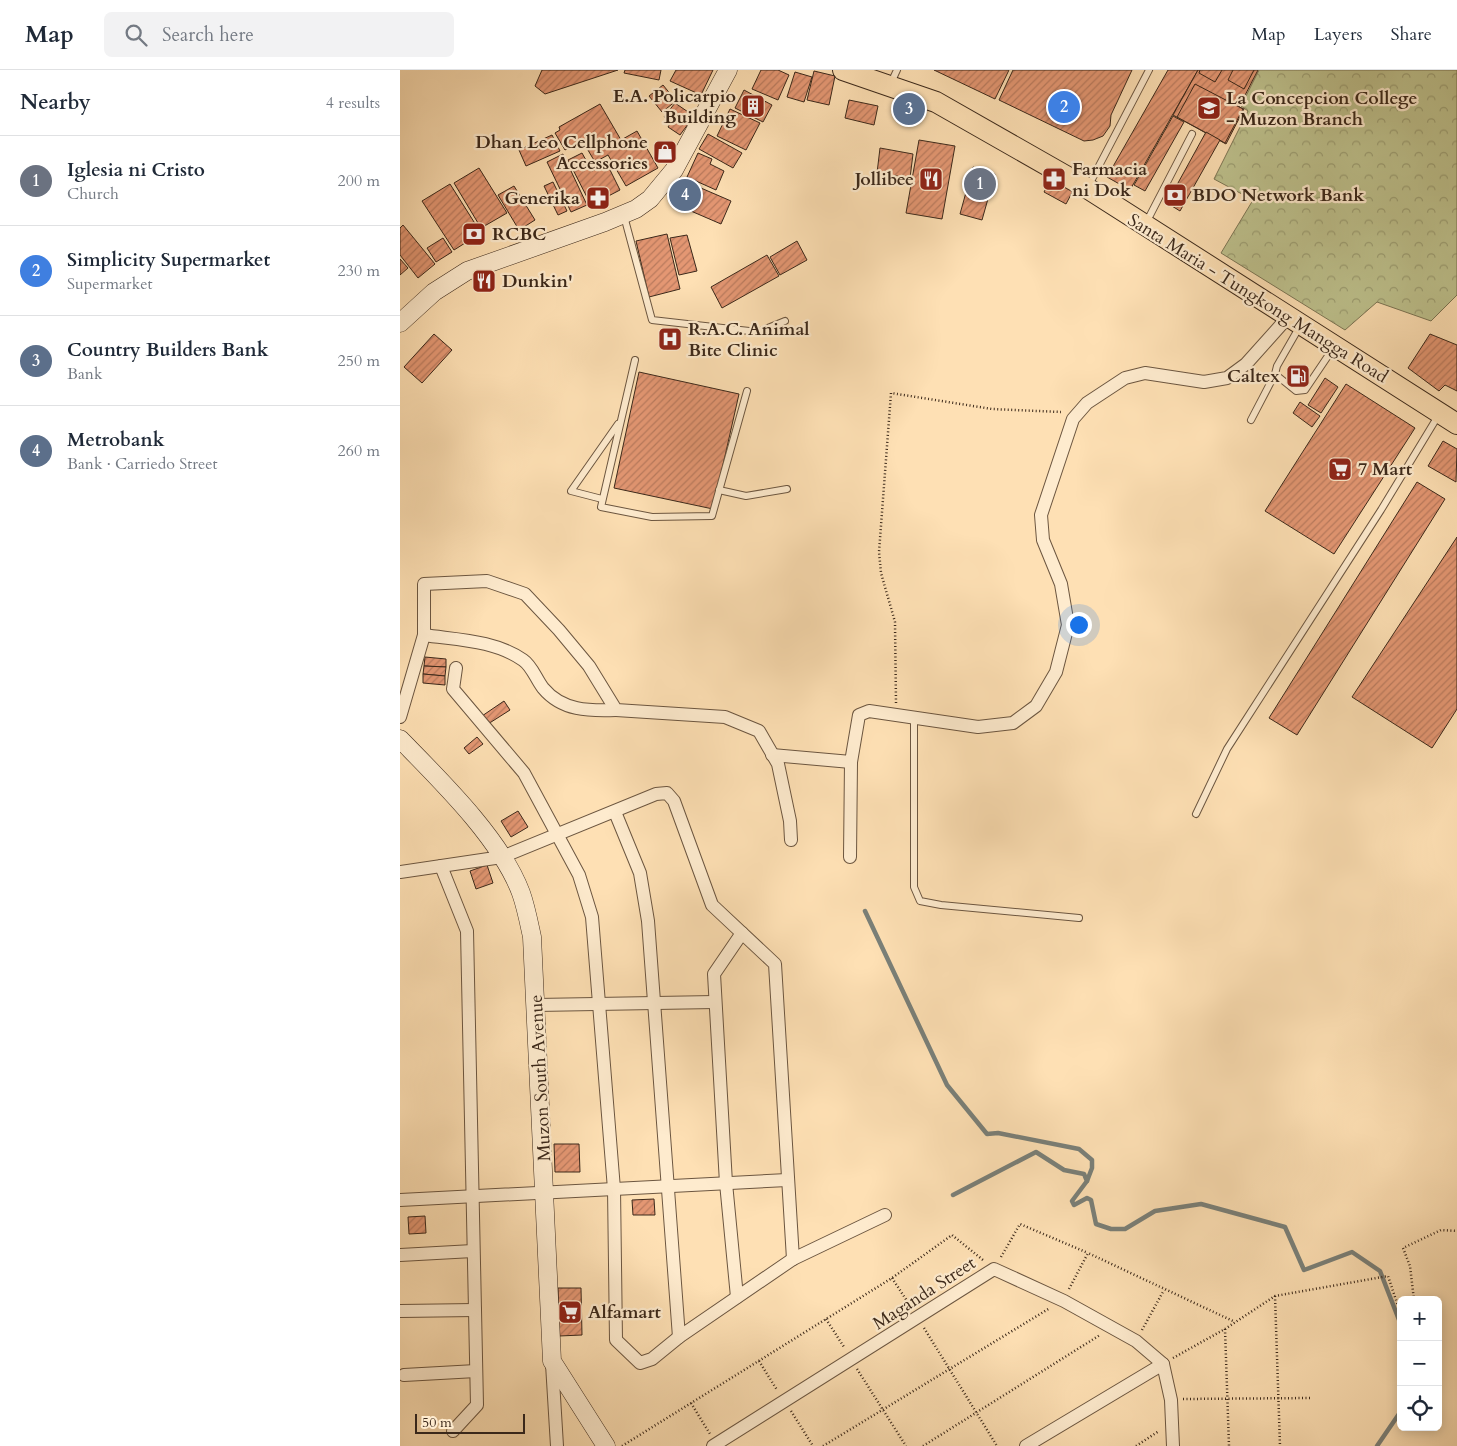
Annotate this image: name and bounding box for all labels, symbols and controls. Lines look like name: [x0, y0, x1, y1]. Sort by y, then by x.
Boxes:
search box: [104, 12, 454, 57]
text: Map: [25, 18, 74, 51]
icon: search: [122, 21, 150, 49]
text: Search here: [162, 22, 254, 48]
text: Map: [1251, 22, 1286, 47]
text: Layers: [1314, 22, 1363, 47]
text: Share: [1391, 22, 1432, 47]
place label: E.A. Policarpio Building: [613, 84, 736, 130]
place label: La Concepcion College - Muzon Branch: [1226, 86, 1418, 132]
text: Nearby: [20, 88, 91, 117]
pin: 2: [1048, 88, 1080, 126]
pin: 3: [893, 90, 925, 128]
text: 4 results: [326, 92, 380, 114]
building icon: E.A. Policarpio Building: [740, 93, 766, 119]
school or university icon: La Concepcion College - Muzon Branch: [1196, 95, 1222, 121]
place label: Dhan Leo Cellphone Accessories: [475, 130, 648, 176]
shop icon: Dhan Leo Cellphone Accessories: [652, 139, 678, 165]
text: Iglesia ni Cristo: [67, 157, 205, 183]
place label: Farmacia ni Dok: [1072, 157, 1147, 203]
pin: 1: [964, 165, 996, 203]
restaurant icon: Jollibee: [918, 166, 944, 192]
pharmacy icon: Farmacia ni Dok: [1041, 166, 1067, 192]
place label: Jollibee: [852, 167, 914, 192]
text: 1: [32, 170, 40, 192]
text: 200 m: [338, 170, 380, 192]
pin: 4: [669, 176, 701, 214]
bank icon: BDO Network Bank: [1162, 182, 1188, 208]
text: Church: [67, 183, 119, 205]
place label: BDO Network Bank: [1192, 183, 1365, 208]
pharmacy icon: Generika: [585, 185, 611, 211]
place label: Generika: [505, 186, 580, 211]
street label: Santa Maria - Tungkong Mangga Road: [1123, 208, 1393, 389]
bank icon: RCBC: [461, 221, 487, 247]
place label: RCBC: [492, 222, 546, 247]
text: Simplicity Supermarket: [67, 247, 270, 273]
text: 2: [32, 260, 40, 282]
text: 230 m: [338, 260, 380, 282]
restaurant icon: Dunkin': [471, 268, 497, 294]
place label: Dunkin': [502, 269, 573, 294]
text: Supermarket: [67, 273, 153, 295]
place label: R.A.C. Animal Bite Clinic: [688, 317, 810, 363]
hospital icon: R.A.C. Animal Bite Clinic: [657, 326, 683, 352]
text: Country Builders Bank: [67, 337, 269, 363]
text: 3: [32, 350, 40, 372]
text: 250 m: [338, 350, 380, 372]
text: Bank: [67, 363, 102, 385]
fuel station icon: Caltex: [1285, 363, 1311, 389]
place label: Caltex: [1227, 364, 1280, 389]
text: Metrobank: [67, 427, 165, 453]
text: 4: [32, 440, 40, 462]
text: 260 m: [338, 440, 380, 462]
text: Bank · Carriedo Street: [67, 453, 218, 475]
supermarket icon: 7 Mart: [1327, 456, 1353, 482]
place label: 7 Mart: [1358, 457, 1413, 482]
your location: [1066, 612, 1092, 638]
street label: Muzon South Avenue: [524, 994, 557, 1162]
street label: Maganda Street: [868, 1251, 981, 1336]
map controls: [1397, 1296, 1442, 1431]
button: +: [1397, 1296, 1442, 1341]
supermarket icon: Alfamart: [557, 1299, 583, 1325]
place label: Alfamart: [588, 1300, 662, 1325]
button: −: [1397, 1341, 1442, 1386]
button: locate: [1397, 1386, 1442, 1431]
scale bar: [415, 1411, 525, 1434]
text: 50 m: [422, 1413, 452, 1432]

